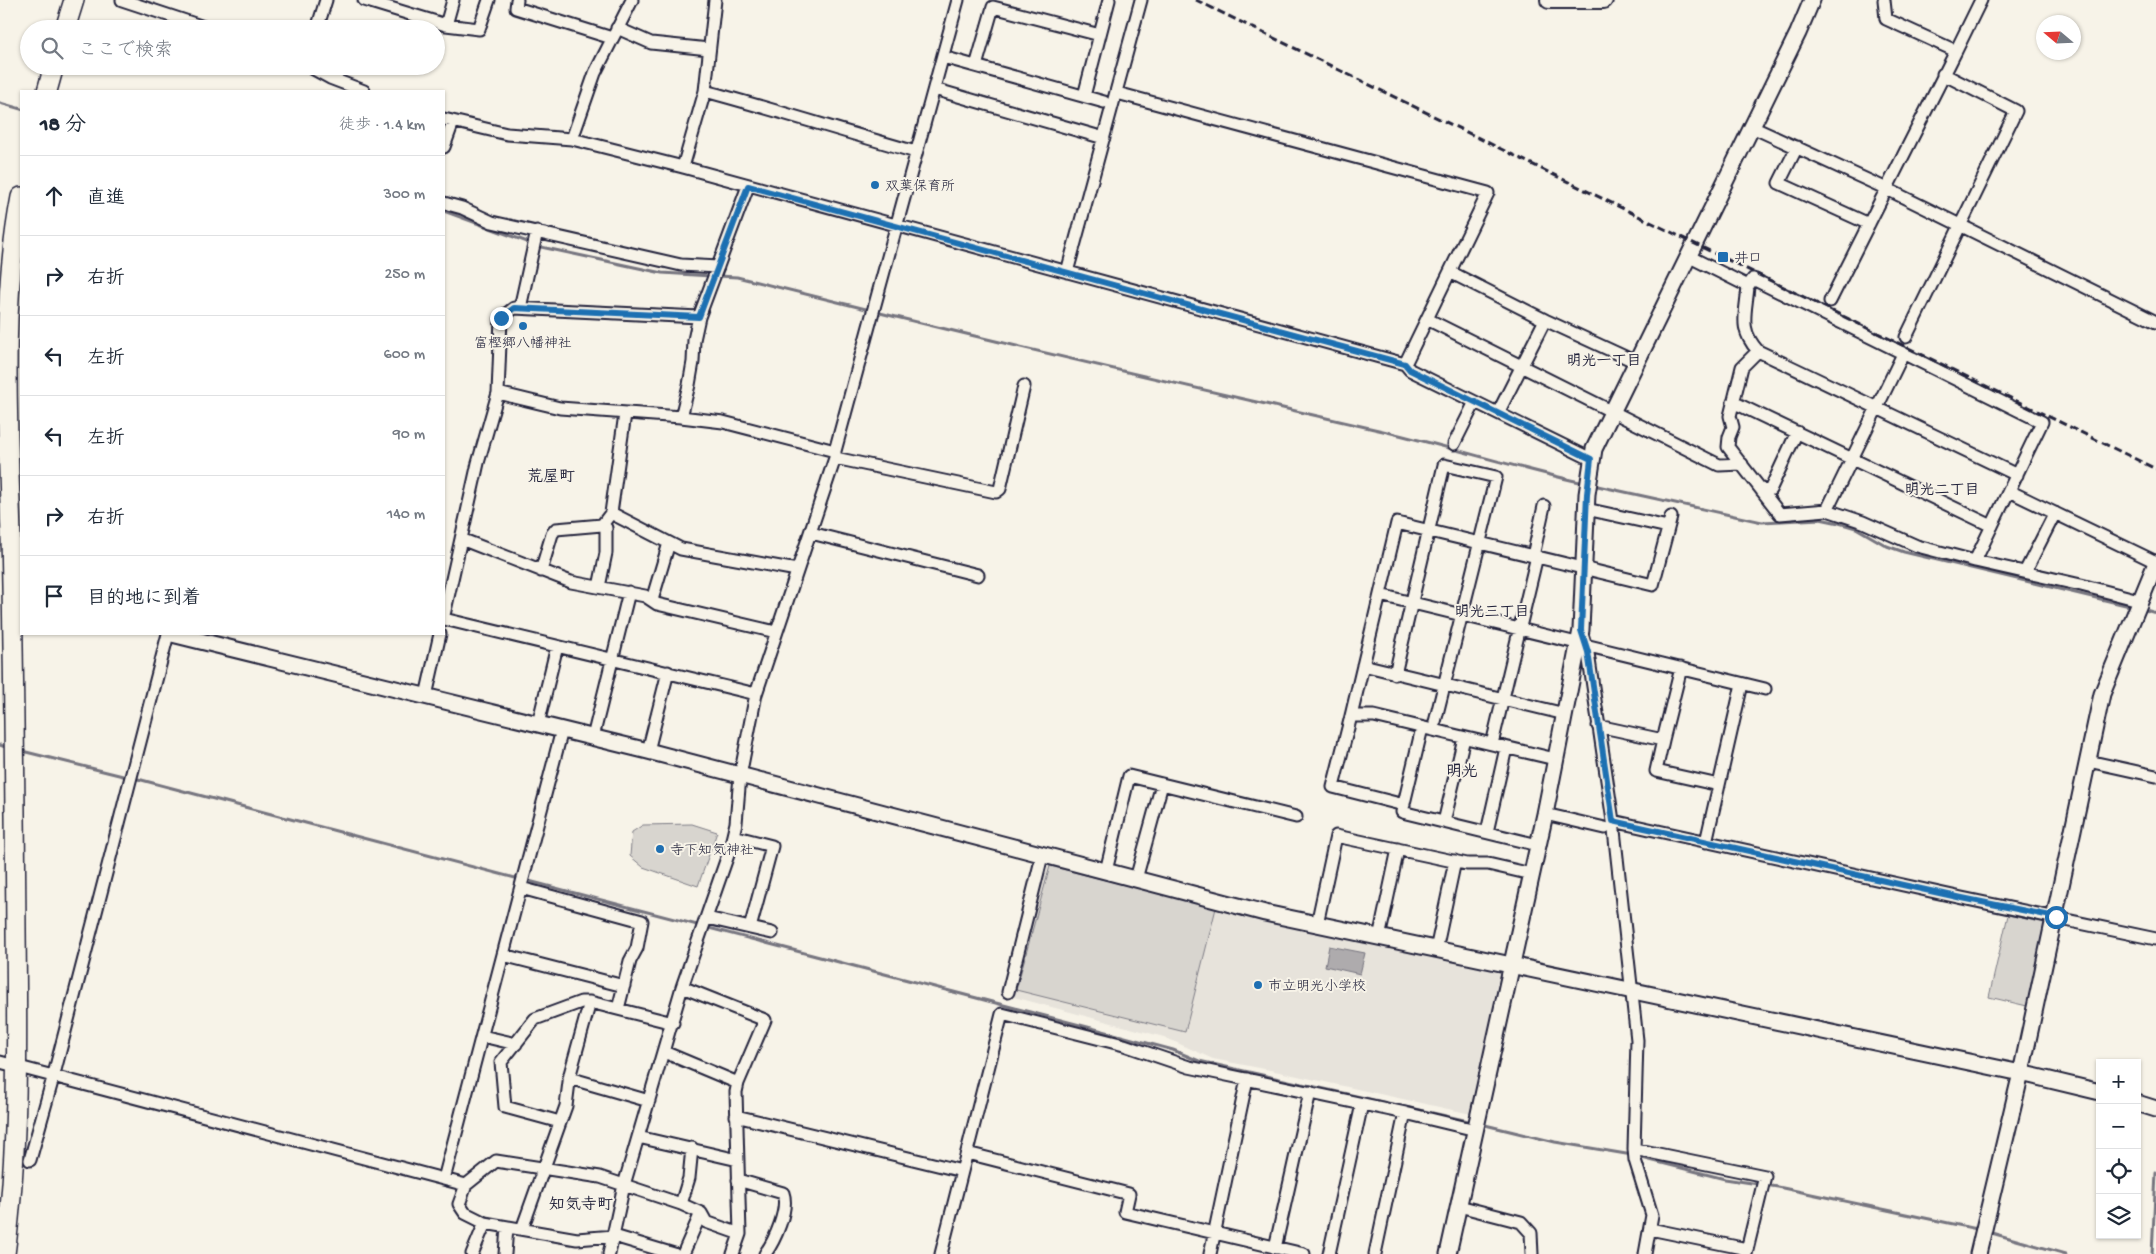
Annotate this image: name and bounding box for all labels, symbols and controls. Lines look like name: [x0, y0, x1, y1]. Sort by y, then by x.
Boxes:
north arrow: [2036, 15, 2081, 60]
search box: [20, 20, 445, 75]
icon: search: [38, 34, 66, 62]
text: ここで検索: [78, 40, 173, 63]
text: 18 分: [40, 114, 86, 139]
text: 徒歩 · 1.4 km: [339, 117, 425, 136]
marker: 双葉保育所: [869, 179, 881, 191]
place label: 双葉保育所: [885, 179, 955, 196]
icon: ahead: [40, 182, 68, 210]
text: 300 m: [383, 186, 425, 205]
text: 直進: [87, 188, 125, 211]
marker: 井口: [1716, 250, 1730, 264]
place label: 井口: [1734, 251, 1762, 268]
icon: right: [40, 262, 68, 290]
text: 250 m: [385, 266, 425, 285]
text: 右折: [87, 268, 125, 291]
route end: [490, 307, 513, 330]
marker: 富樫郷八幡神社: [517, 320, 529, 332]
place label: 富樫郷八幡神社: [474, 336, 572, 353]
icon: left: [40, 342, 68, 370]
text: 600 m: [384, 346, 425, 365]
text: 左折: [87, 348, 125, 371]
district label: 明光一丁目: [1566, 353, 1642, 371]
icon: left: [40, 422, 68, 450]
text: 90 m: [393, 426, 425, 445]
text: 左折: [87, 428, 125, 451]
district label: 荒屋町: [527, 467, 575, 488]
district label: 明光二丁目: [1904, 482, 1980, 500]
icon: right: [40, 502, 68, 530]
text: 140 m: [387, 506, 425, 525]
text: 右折: [87, 508, 125, 531]
icon: arrive: [40, 582, 68, 610]
text: 目的地に到着: [87, 588, 201, 611]
district label: 明光三丁目: [1454, 604, 1530, 622]
district label: 明光: [1446, 763, 1478, 783]
marker: 寺下知気神社: [654, 843, 666, 855]
place label: 寺下知気神社: [670, 843, 754, 860]
route start: [2045, 906, 2068, 929]
marker: 市立明光小学校: [1252, 979, 1264, 991]
place label: 市立明光小学校: [1268, 979, 1366, 996]
map controls: [2096, 1059, 2141, 1239]
button: +: [2096, 1059, 2141, 1104]
button: −: [2096, 1104, 2141, 1149]
button: locate: [2096, 1149, 2141, 1194]
button: layers: [2096, 1194, 2141, 1239]
district label: 知気寺町: [549, 1195, 613, 1216]

